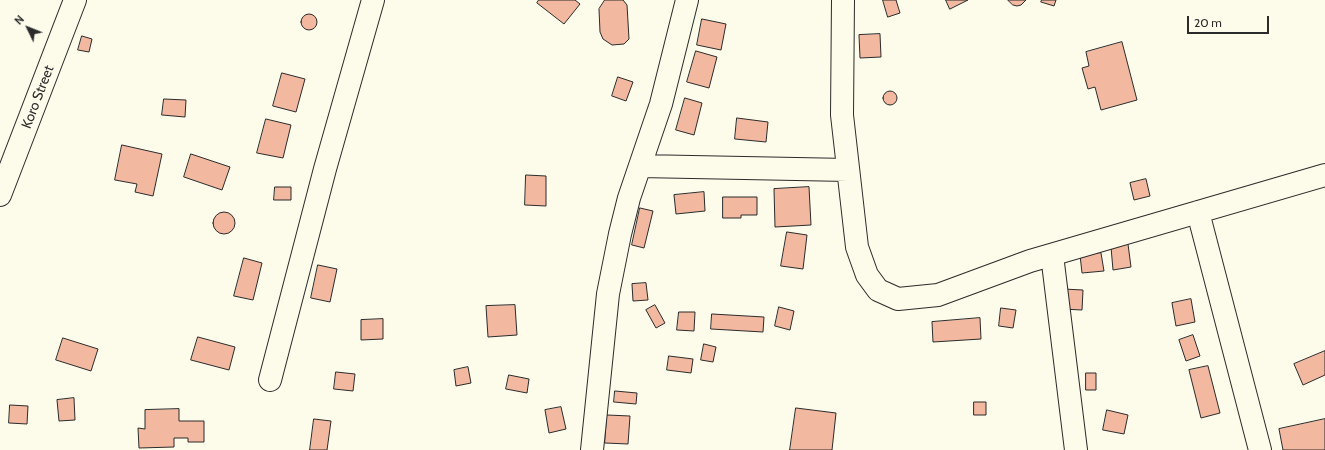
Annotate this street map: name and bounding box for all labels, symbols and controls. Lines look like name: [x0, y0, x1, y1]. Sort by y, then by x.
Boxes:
north arrow: [8, 8, 48, 48]
scale bar: [1189, 8, 1271, 34]
text: N: [11, 12, 27, 27]
text: 20 m: [1194, 15, 1222, 30]
street label: Koro Street: [18, 63, 58, 131]

